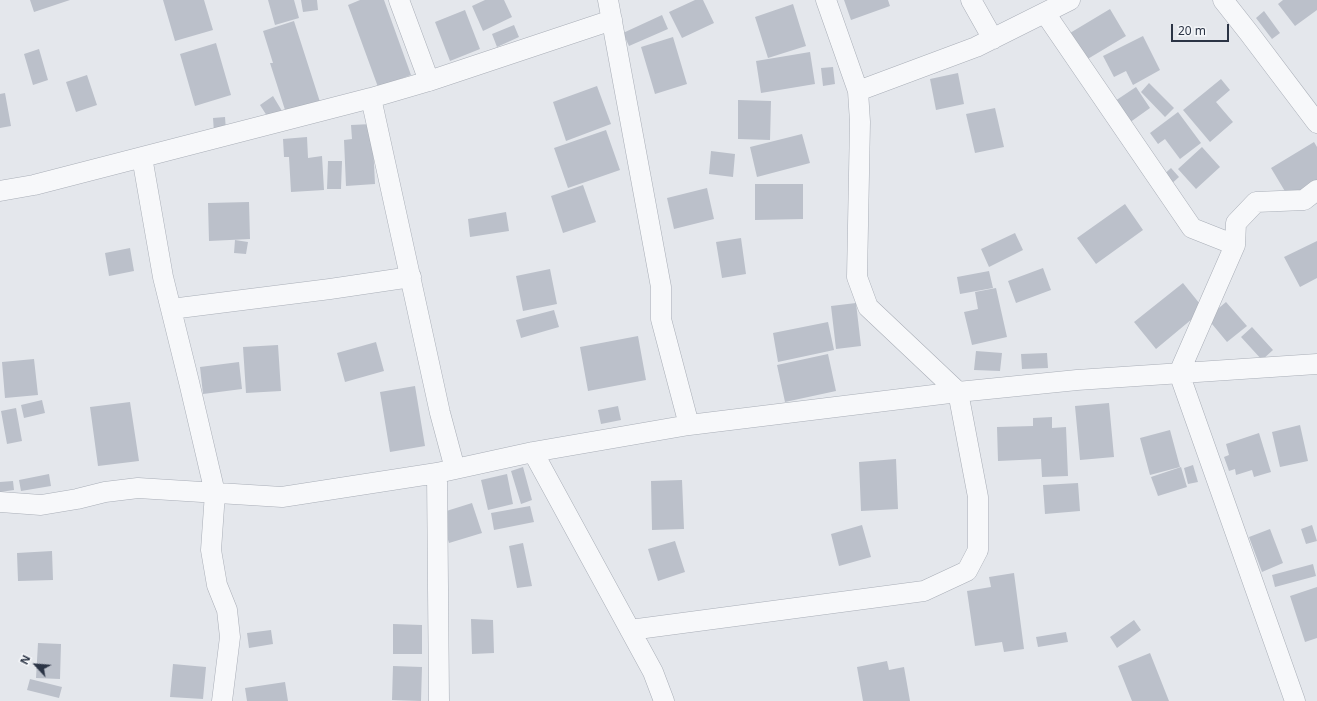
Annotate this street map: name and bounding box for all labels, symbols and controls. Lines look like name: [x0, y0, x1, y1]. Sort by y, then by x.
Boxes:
scale bar: [1173, 16, 1231, 42]
text: 20 m: [1178, 22, 1206, 39]
north arrow: [16, 645, 56, 685]
text: N: [16, 652, 33, 667]

